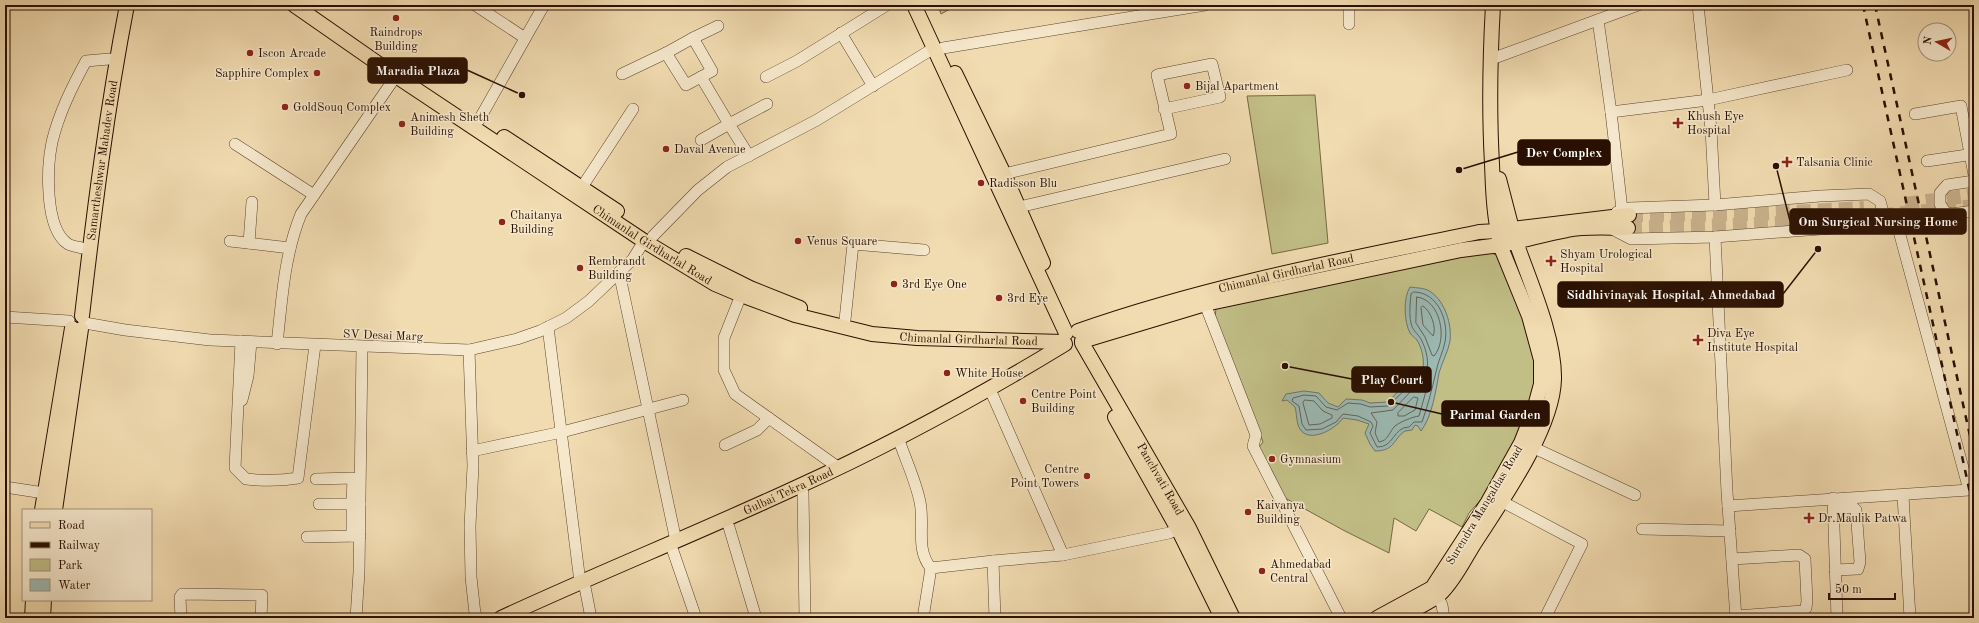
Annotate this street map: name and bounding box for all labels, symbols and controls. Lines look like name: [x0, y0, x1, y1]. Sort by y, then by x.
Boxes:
marker: Raindrops Building: [391, 13, 401, 23]
north arrow: [1917, 22, 1957, 62]
place label: Raindrops Building: [370, 27, 422, 53]
text: N: [1923, 35, 1935, 46]
marker: Iscon Arcade: [245, 48, 255, 58]
place label: Iscon Arcade: [258, 48, 326, 60]
callout: Maradia Plaza: [368, 58, 467, 83]
text: Maradia Plaza: [376, 65, 460, 78]
place label: Sapphire Complex: [215, 68, 309, 80]
marker: Sapphire Complex: [312, 68, 322, 78]
street label: Samartheshwar Mahadev Road: [86, 79, 120, 241]
marker: Bijal Apartment: [1182, 81, 1192, 91]
place label: Bijal Apartment: [1195, 81, 1279, 93]
marker: GoldSouq Complex: [280, 102, 290, 112]
place label: GoldSouq Complex: [293, 102, 391, 114]
place label: Khush Eye Hospital: [1687, 111, 1744, 137]
place label: Animesh Sheth Building: [410, 112, 490, 138]
marker: Khush Eye Hospital: [1672, 117, 1684, 129]
marker: Animesh Sheth Building: [397, 119, 407, 129]
callout: Dev Complex: [1518, 140, 1610, 165]
marker: Daval Avenue: [661, 144, 671, 154]
place label: Daval Avenue: [674, 144, 746, 156]
text: Dev Complex: [1526, 147, 1602, 160]
marker: Talsania Clinic: [1781, 156, 1793, 168]
place label: Talsania Clinic: [1796, 157, 1873, 169]
marker: Radisson Blu: [976, 178, 986, 188]
place label: Radisson Blu: [989, 178, 1058, 190]
street label: Chimanlal Girdharlal Road: [590, 203, 713, 287]
callout: Om Surgical Nursing Home: [1790, 209, 1966, 234]
place label: Chaitanya Building: [510, 210, 562, 236]
text: Om Surgical Nursing Home: [1798, 216, 1958, 229]
marker: Chaitanya Building: [497, 217, 507, 227]
marker: Venus Square: [793, 236, 803, 246]
place label: Venus Square: [806, 236, 878, 248]
place label: Shyam Urological Hospital: [1560, 249, 1652, 275]
street label: Chimanlal Girdharlal Road: [1217, 253, 1355, 296]
marker: Shyam Urological Hospital: [1545, 255, 1557, 267]
place label: Rembrandt Building: [588, 256, 646, 282]
marker: Rembrandt Building: [575, 263, 585, 273]
marker: 3rd Eye One: [889, 279, 899, 289]
place label: 3rd Eye One: [902, 279, 967, 291]
callout: Siddhivinayak Hospital, Ahmedabad: [1558, 282, 1783, 307]
text: Siddhivinayak Hospital, Ahmedabad: [1566, 289, 1776, 302]
marker: 3rd Eye: [994, 293, 1004, 303]
place label: 3rd Eye: [1007, 293, 1049, 305]
place label: Diva Eye Institute Hospital: [1707, 328, 1798, 354]
street label: SV Desai Marg: [343, 329, 424, 343]
street label: Chimanlal Girdharlal Road: [899, 331, 1038, 348]
marker: Diva Eye Institute Hospital: [1692, 334, 1704, 346]
callout: Play Court: [1352, 367, 1431, 392]
marker: White House: [942, 368, 952, 378]
place label: White House: [955, 368, 1024, 380]
text: Play Court: [1361, 374, 1424, 387]
place label: Centre Point Building: [1031, 389, 1096, 415]
marker: Centre Point Building: [1018, 396, 1028, 406]
callout: Parimal Garden: [1442, 401, 1549, 426]
text: Parimal Garden: [1449, 409, 1541, 422]
street label: Panchvati Road: [1134, 441, 1185, 518]
street label: Surendra Mangaldas Road: [1444, 444, 1525, 567]
marker: Gymnasium: [1267, 454, 1277, 464]
place label: Gymnasium: [1280, 454, 1342, 466]
place label: Centre Point Towers: [1010, 464, 1079, 490]
street label: Gulbai Tekra Road: [742, 466, 835, 518]
marker: Centre Point Towers: [1082, 471, 1092, 481]
place label: Kaivanya Building: [1256, 500, 1305, 526]
marker: Kaivanya Building: [1243, 507, 1253, 517]
legend: [22, 509, 152, 601]
marker: Dr.Maulik Patwa: [1803, 512, 1815, 524]
place label: Dr.Maulik Patwa: [1818, 513, 1907, 525]
text: Road: [58, 520, 85, 532]
text: Railway: [58, 540, 101, 552]
place label: Ahmedabad Central: [1270, 559, 1331, 585]
text: Park: [58, 560, 83, 572]
marker: Ahmedabad Central: [1257, 566, 1267, 576]
scale bar: [1829, 575, 1895, 601]
text: Water: [58, 580, 91, 592]
text: 50 m: [1835, 583, 1862, 596]

